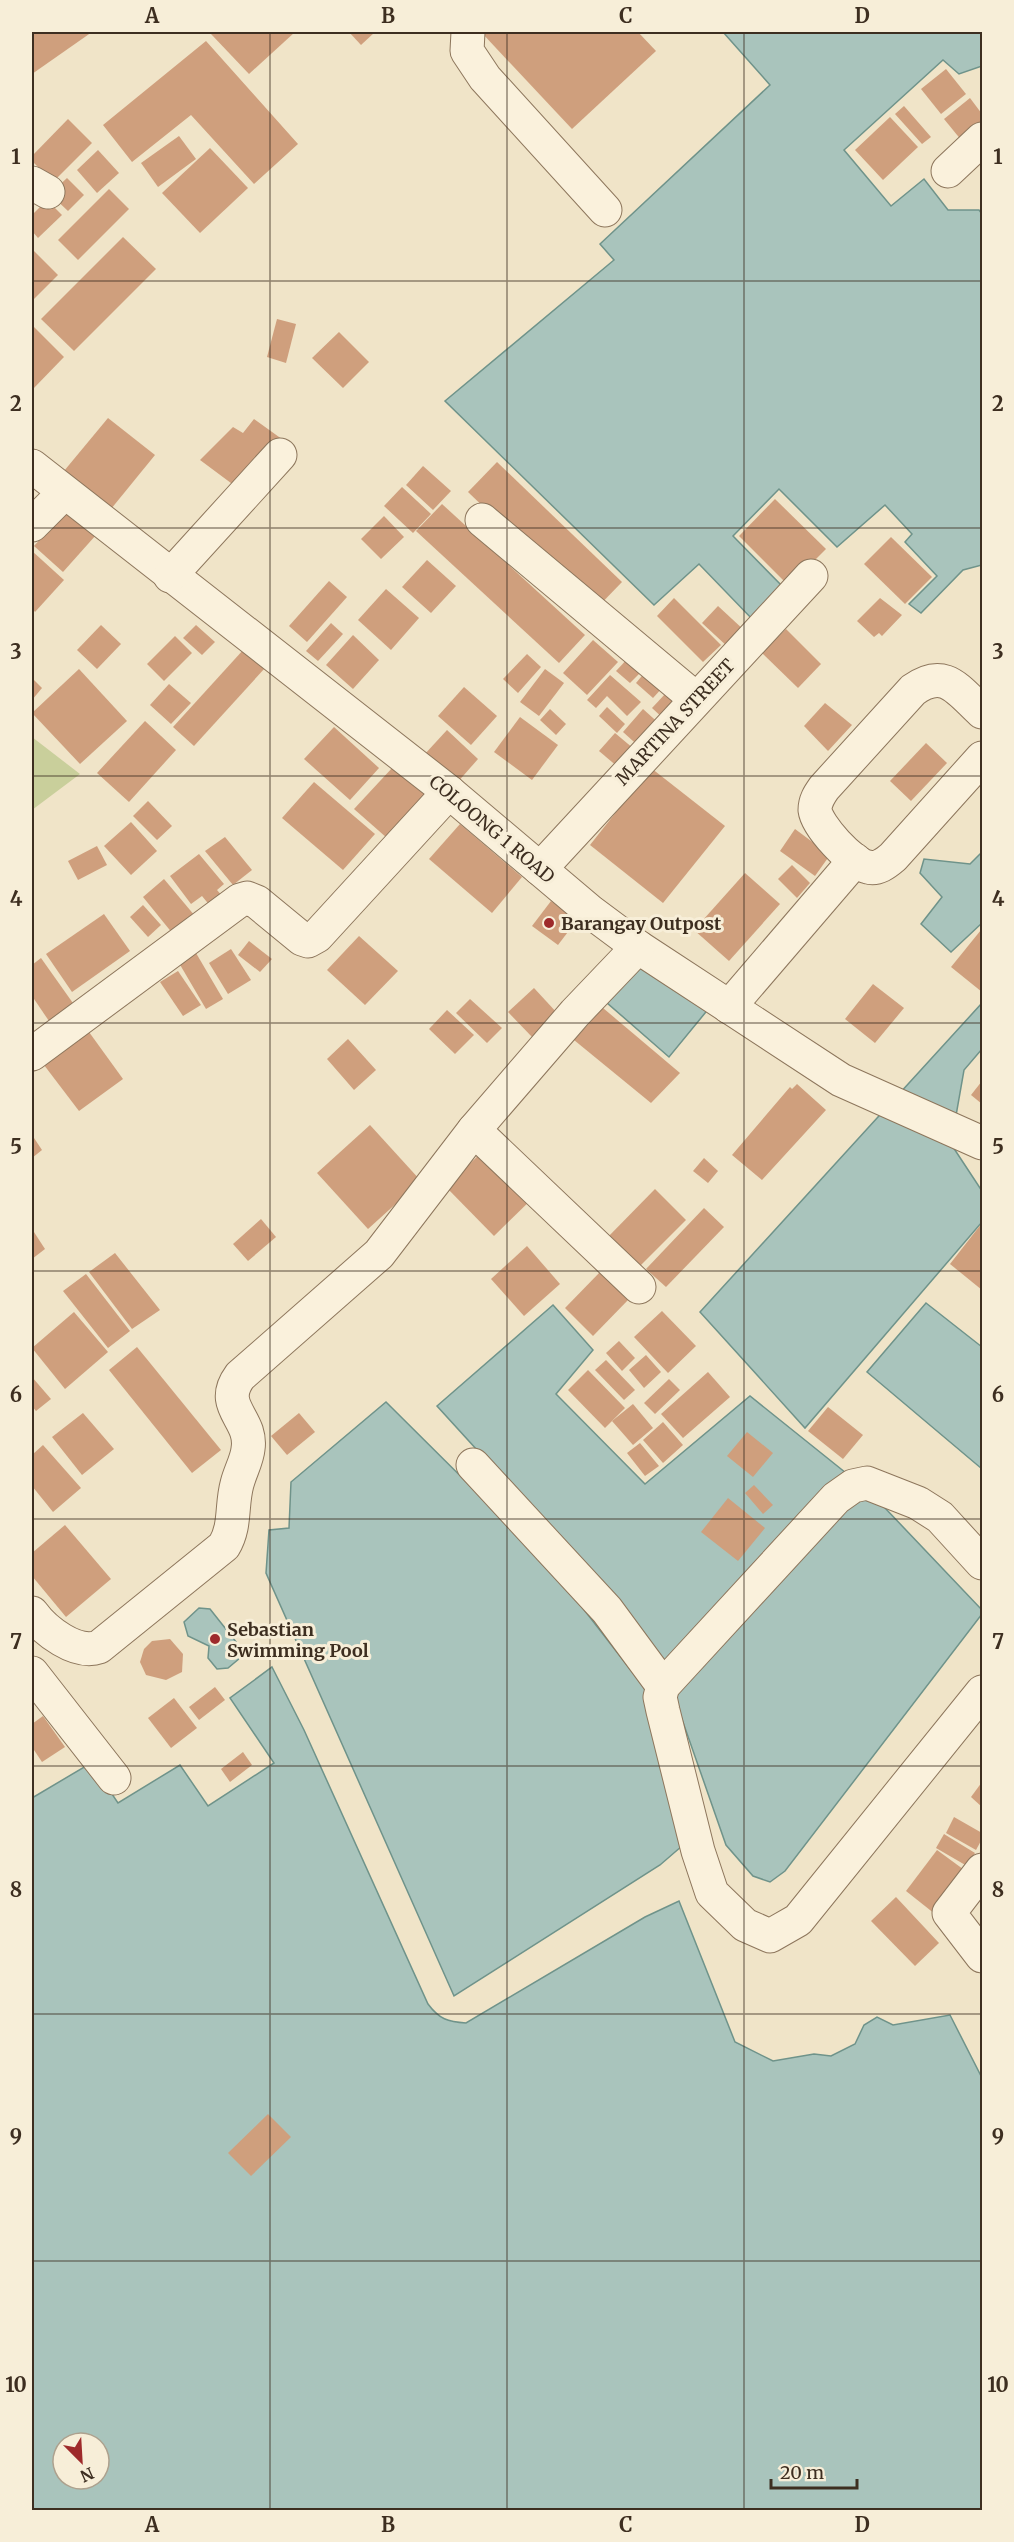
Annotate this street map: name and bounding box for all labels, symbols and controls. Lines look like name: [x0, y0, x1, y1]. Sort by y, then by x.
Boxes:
text: A: [144, 3, 160, 28]
text: B: [381, 3, 395, 28]
text: C: [619, 3, 633, 28]
text: D: [854, 3, 870, 28]
text: 1: [11, 144, 21, 169]
text: 1: [993, 144, 1003, 169]
text: 2: [10, 391, 22, 416]
text: 2: [992, 391, 1004, 416]
text: 3: [10, 639, 22, 664]
text: 3: [992, 639, 1004, 664]
street label: MARTINA STREET: [611, 654, 740, 790]
street label: COLOONG 1 ROAD: [425, 770, 559, 888]
text: 4: [10, 886, 23, 911]
text: 4: [992, 886, 1005, 911]
place label: Barangay Outpost: [561, 912, 722, 935]
marker: Barangay Outpost: [542, 916, 556, 930]
text: 5: [10, 1134, 22, 1159]
text: 5: [992, 1134, 1004, 1159]
text: 6: [10, 1382, 22, 1407]
text: 6: [992, 1382, 1004, 1407]
place label: Sebastian Swimming Pool: [227, 1618, 369, 1662]
text: 7: [10, 1629, 22, 1654]
text: 7: [992, 1629, 1004, 1654]
marker: Sebastian Swimming Pool: [208, 1632, 222, 1646]
text: 8: [10, 1877, 22, 1902]
text: 8: [992, 1877, 1004, 1902]
text: 9: [10, 2124, 22, 2149]
text: 9: [992, 2124, 1004, 2149]
text: 10: [5, 2372, 27, 2397]
text: 10: [987, 2372, 1009, 2397]
north arrow: [51, 2431, 111, 2491]
scale bar: [771, 2452, 856, 2490]
text: 20 m: [780, 2461, 824, 2484]
text: N: [77, 2463, 97, 2487]
text: A: [144, 2512, 160, 2537]
text: B: [381, 2512, 395, 2537]
text: C: [619, 2512, 633, 2537]
text: D: [854, 2512, 870, 2537]

